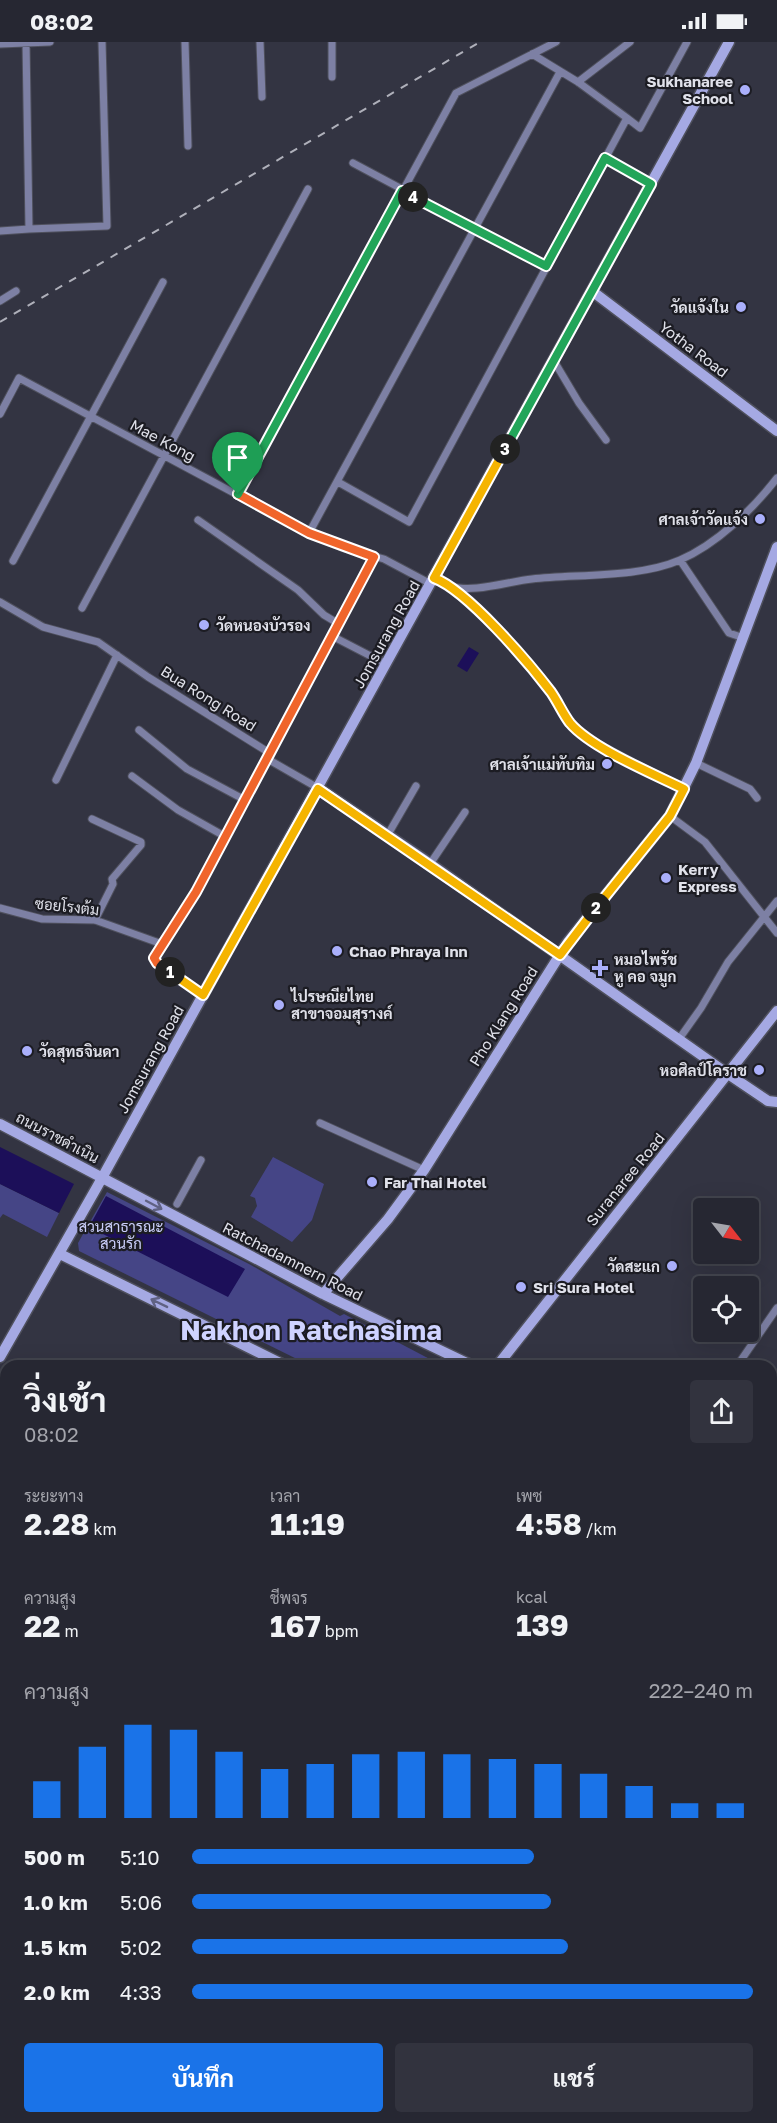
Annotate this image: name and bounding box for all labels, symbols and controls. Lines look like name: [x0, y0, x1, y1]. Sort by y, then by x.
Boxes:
text: 08:02: [30, 8, 93, 35]
place label: Sukhanaree School: [646, 72, 733, 107]
marker: Sukhanaree School: [738, 83, 752, 97]
pin: 4: [398, 182, 428, 212]
text: 4: [408, 187, 418, 207]
place label: วัดแจ้งใน: [671, 298, 729, 316]
marker: วัดแจ้งใน: [734, 300, 748, 314]
street label: Yotha Road: [656, 317, 732, 381]
street label: Mae Kong: [127, 415, 199, 465]
pin: [212, 432, 263, 494]
pin: 3: [490, 434, 520, 464]
text: 3: [500, 439, 510, 459]
icon: arrive: [221, 441, 254, 474]
place label: ศาลเจ้าวัดแจ้ง: [659, 510, 748, 528]
marker: ศาลเจ้าวัดแจ้ง: [753, 512, 767, 526]
street label: Jomsurang Road: [349, 577, 423, 691]
place label: วัดหนองบัวรอง: [216, 616, 310, 634]
marker: วัดหนองบัวรอง: [197, 618, 211, 632]
street label: Bua Rong Road: [158, 661, 260, 735]
place label: ศาลเจ้าแม่ทับทิม: [490, 755, 595, 773]
marker: ศาลเจ้าแม่ทับทิม: [600, 757, 614, 771]
place label: Kerry Express: [678, 860, 737, 895]
marker: Kerry Express: [659, 871, 673, 885]
pin: 2: [581, 893, 611, 923]
street label: ซอยโรงต้ม: [34, 894, 100, 918]
text: 2: [591, 898, 601, 918]
place label: Chao Phraya Inn: [349, 942, 468, 960]
marker: Chao Phraya Inn: [330, 944, 344, 958]
place label: หมอไพรัช หู คอ จมูก: [614, 950, 677, 988]
pin: 1: [155, 957, 185, 987]
marker: หมอไพรัช หู คอ จมูก: [591, 959, 609, 977]
text: 1: [166, 962, 174, 982]
street label: Pho Klang Road: [465, 963, 541, 1069]
place label: ไปรษณียไทย สาขาจอมสุรางค์: [290, 987, 393, 1025]
marker: ไปรษณียไทย สาขาจอมสุรางค์: [272, 998, 286, 1012]
street label: Jomsurang Road: [113, 1002, 187, 1116]
place label: วัดสุทธจินดา: [39, 1042, 119, 1063]
marker: วัดสุทธจินดา: [20, 1044, 34, 1058]
place label: หอศิลป์โคราช: [660, 1060, 747, 1079]
marker: หอศิลป์โคราช: [752, 1063, 766, 1077]
street label: ถนนราชดำเนิน: [13, 1108, 103, 1166]
street label: Suranaree Road: [582, 1129, 668, 1229]
place label: Far Thai Hotel: [384, 1173, 487, 1191]
marker: Far Thai Hotel: [365, 1175, 379, 1189]
north arrow: [693, 1198, 759, 1264]
map controls: [693, 1198, 759, 1342]
one-way arrow: [144, 1200, 162, 1211]
park label: สวนสาธารณะ สวนรัก: [78, 1217, 164, 1252]
street label: Ratchadamnern Road: [220, 1218, 366, 1304]
place label: วัดสะแก: [607, 1257, 660, 1275]
marker: วัดสะแก: [665, 1259, 679, 1273]
button: locate: [693, 1276, 759, 1342]
place label: Sri Sura Hotel: [533, 1278, 634, 1296]
marker: Sri Sura Hotel: [514, 1280, 528, 1294]
one-way arrow: [150, 1296, 168, 1308]
district label: Nakhon Ratchasima: [180, 1314, 442, 1346]
text: วิ่งเช้า: [24, 1380, 107, 1419]
button: share: [690, 1380, 753, 1443]
text: 08:02: [24, 1422, 79, 1446]
text: ระยะทาง: [24, 1486, 84, 1506]
text: เวลา: [270, 1486, 300, 1506]
text: เพซ: [516, 1486, 542, 1506]
text: 2.28: [24, 1506, 89, 1542]
text: 11:19: [270, 1506, 345, 1542]
text: 4:58: [516, 1506, 582, 1542]
text: km: [89, 1519, 117, 1539]
text: /km: [582, 1519, 617, 1539]
text: kcal: [516, 1587, 548, 1607]
text: ความสูง: [24, 1588, 76, 1608]
text: ชีพจร: [270, 1588, 308, 1608]
text: 139: [516, 1607, 569, 1643]
text: 22: [24, 1608, 61, 1644]
text: 167: [270, 1608, 321, 1644]
text: m: [61, 1621, 79, 1641]
text: bpm: [321, 1621, 359, 1641]
text: 222–240 m: [649, 1678, 753, 1702]
text: ความสูง: [24, 1679, 89, 1703]
text: 500 m: [24, 1845, 85, 1869]
text: 5:10: [120, 1845, 160, 1869]
text: 1.0 km: [24, 1890, 88, 1914]
text: 5:06: [120, 1890, 162, 1914]
text: 1.5 km: [24, 1935, 87, 1959]
text: 5:02: [120, 1935, 162, 1959]
text: 2.0 km: [24, 1980, 90, 2004]
text: 4:33: [120, 1980, 162, 2004]
button: บันทึก: [24, 2043, 383, 2112]
button: แชร์: [395, 2043, 753, 2112]

